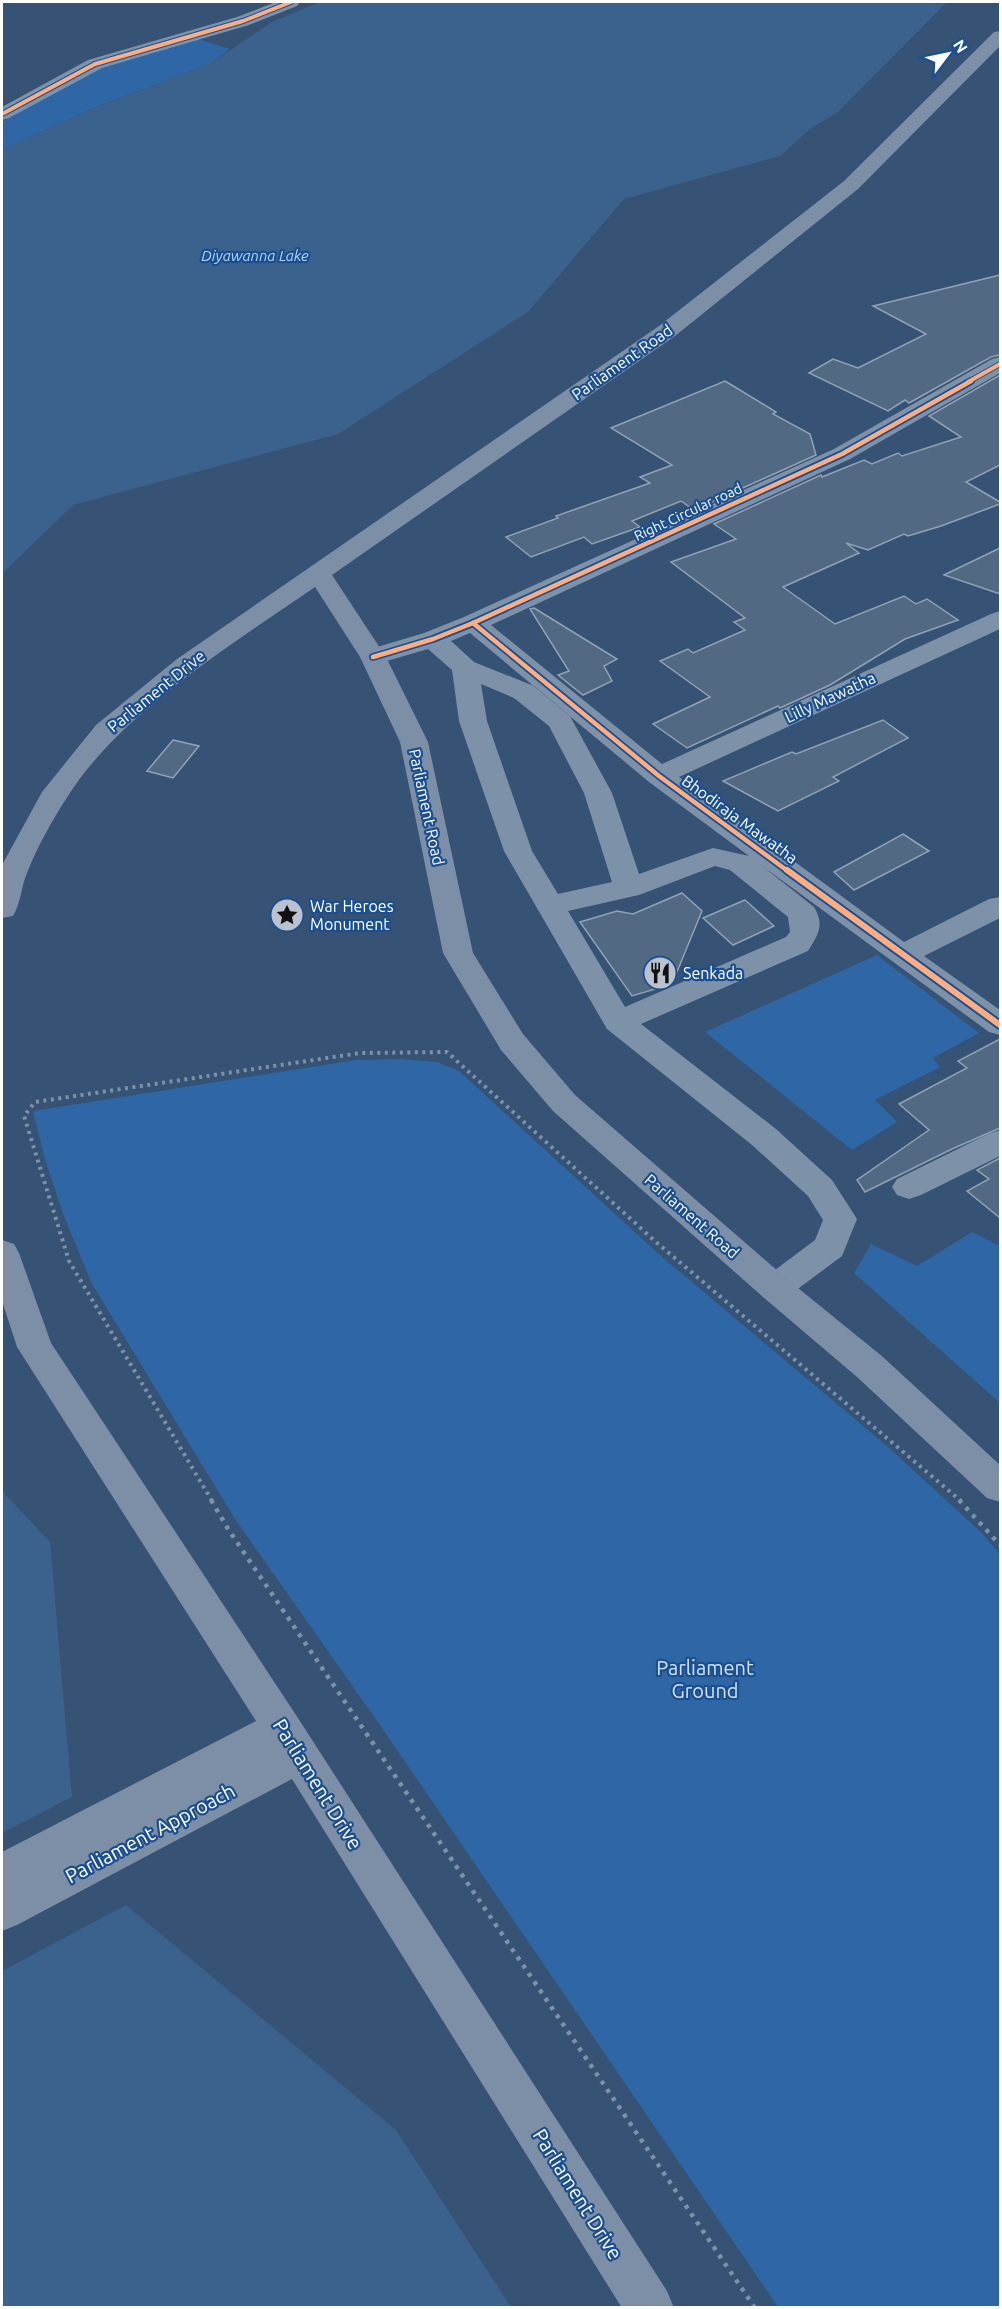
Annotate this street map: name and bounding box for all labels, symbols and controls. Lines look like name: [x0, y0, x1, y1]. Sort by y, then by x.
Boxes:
north arrow: [918, 24, 978, 84]
text: N: [950, 36, 972, 56]
water label: Diyawanna Lake: [201, 247, 309, 264]
street label: Parliament Road: [568, 321, 676, 403]
street label: Right Circular road: [632, 480, 744, 544]
street label: Parliament Drive: [104, 646, 208, 736]
street label: Lilly Mawatha: [782, 668, 878, 726]
street label: Parliament Road: [406, 747, 448, 867]
street label: Bhodiraja Mawatha: [679, 771, 801, 867]
place icon: War Heroes Monument: [269, 897, 305, 933]
place label: War Heroes Monument: [310, 897, 394, 933]
restaurant icon: Senkada: [642, 955, 678, 991]
place label: Senkada: [683, 964, 743, 982]
street label: Parliament Road: [641, 1170, 743, 1262]
park label: Parliament Ground: [656, 1656, 754, 1702]
street label: Parliament Drive: [269, 1715, 367, 1853]
street label: Parliament Approach: [61, 1779, 239, 1887]
street label: Parliament Drive: [529, 2125, 627, 2263]

